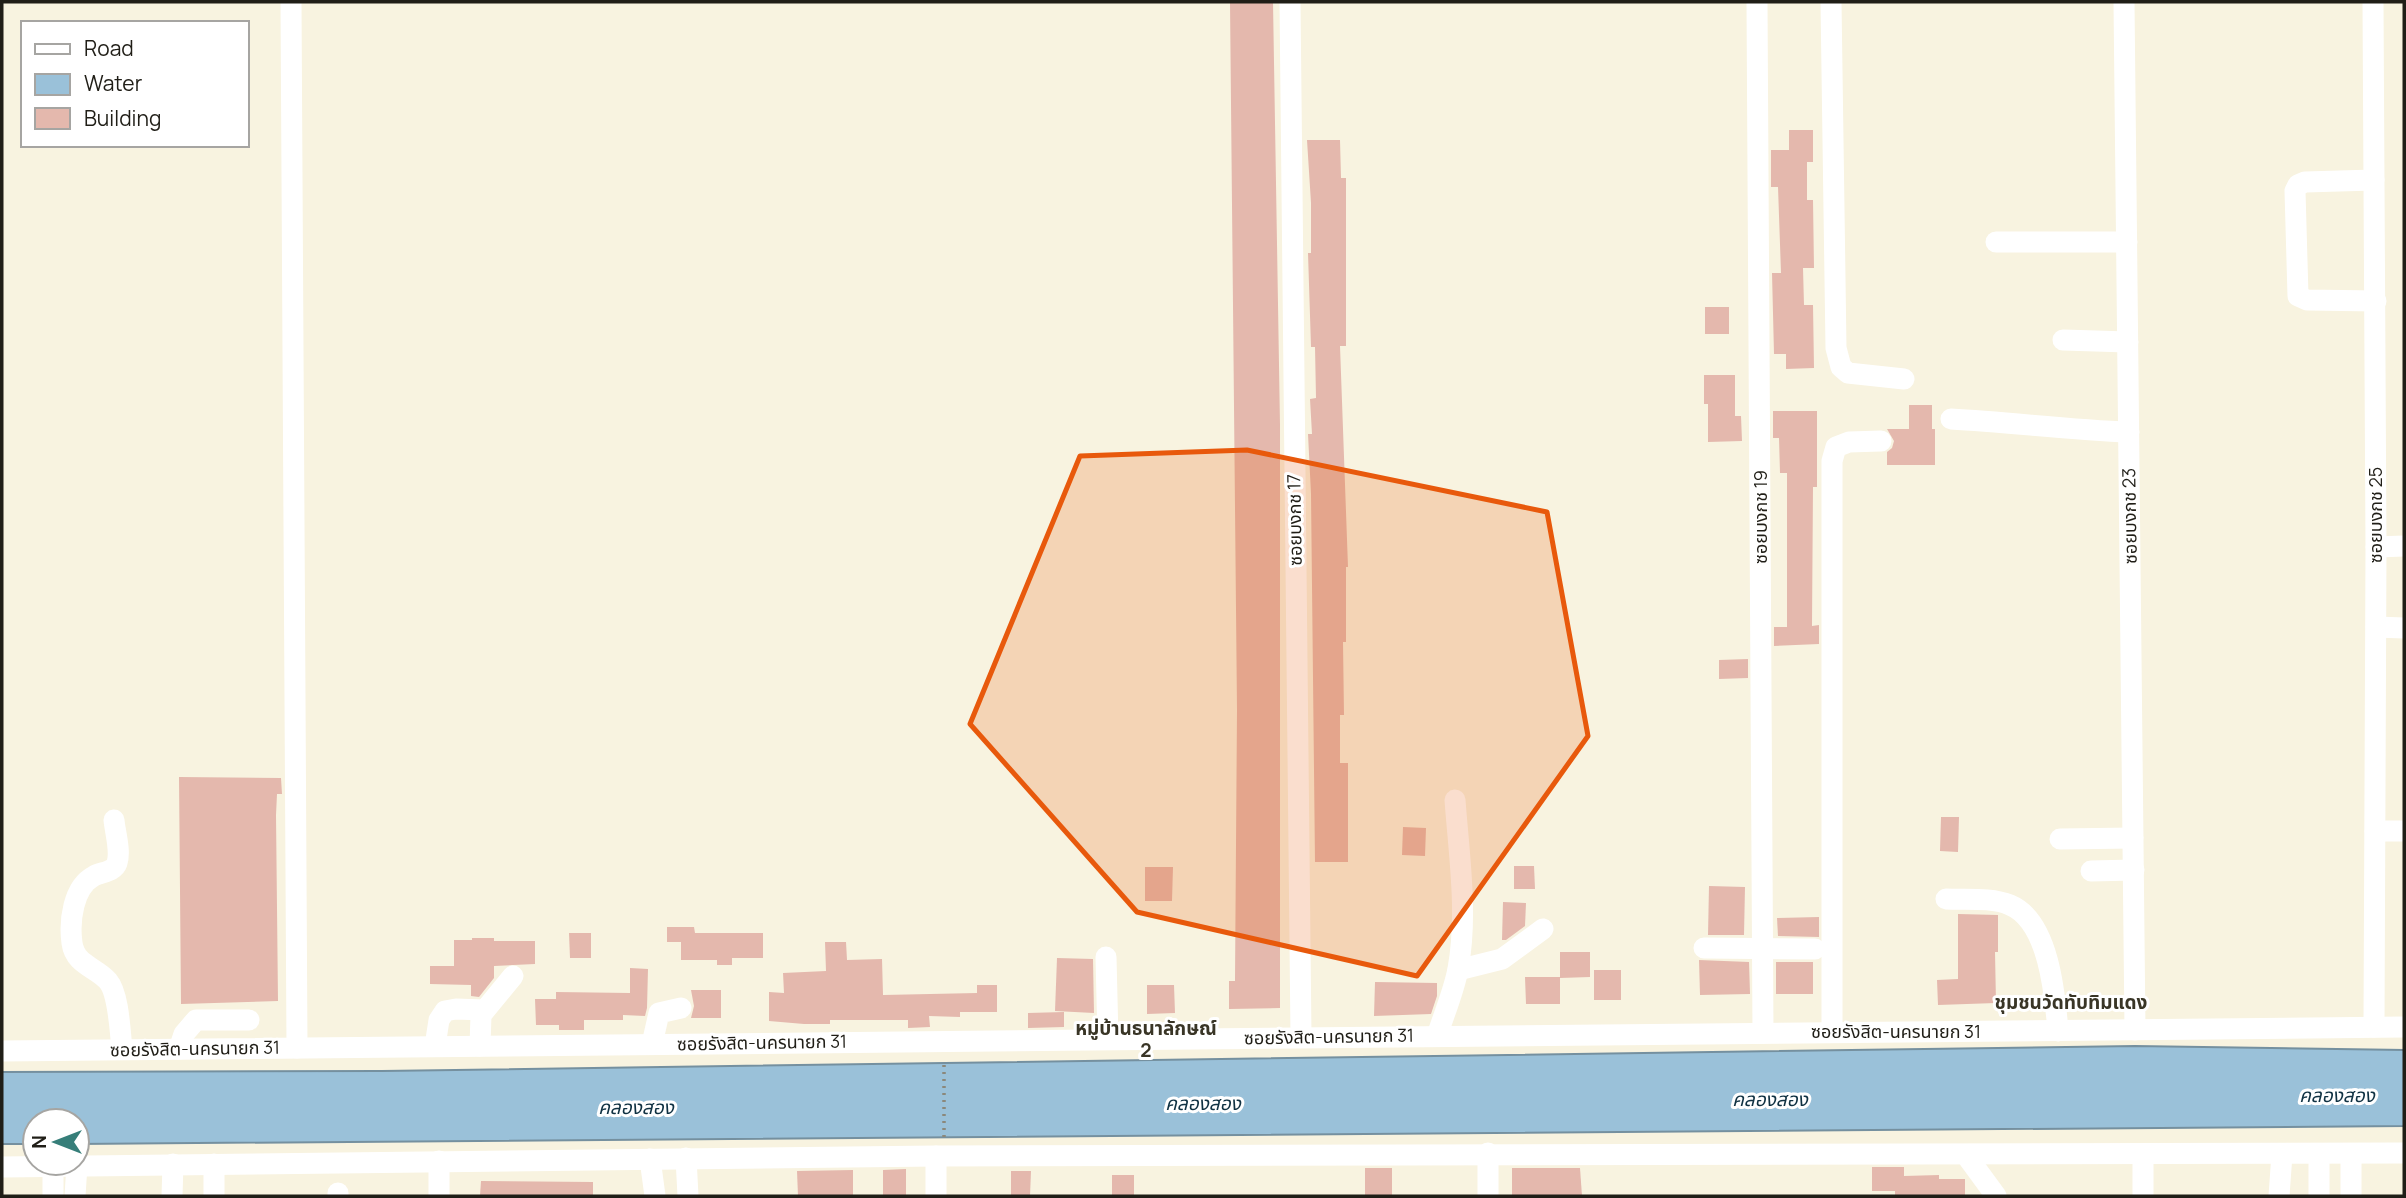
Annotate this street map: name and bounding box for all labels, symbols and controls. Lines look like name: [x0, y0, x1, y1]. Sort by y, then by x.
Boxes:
legend: [21, 21, 248, 147]
text: Road: [84, 34, 134, 62]
text: Water: [84, 69, 143, 97]
text: Building: [84, 104, 161, 132]
street label: ซอยบงกช 25: [2363, 467, 2387, 563]
street label: ซอยบงกช 23: [2116, 468, 2142, 564]
street label: ซอยบงกช 19: [1748, 470, 1772, 564]
street label: ซอยบงกช 17: [1281, 474, 1307, 566]
district label: ชุมชนวัดทับทิมแดง: [1995, 989, 2148, 1015]
district label: หมู่บ้านธนาลักษณ์ 2: [1075, 1015, 1217, 1063]
street label: ซอยรังสิต-นครนายก 31: [1811, 1019, 1981, 1043]
street label: ซอยรังสิต-นครนายก 31: [1244, 1023, 1414, 1049]
street label: ซอยรังสิต-นครนายก 31: [677, 1029, 847, 1055]
street label: ซอยรังสิต-นครนายก 31: [110, 1035, 280, 1061]
water label: คลองสอง: [2299, 1082, 2376, 1108]
water label: คลองสอง: [1732, 1086, 1809, 1112]
water label: คลองสอง: [1165, 1090, 1242, 1116]
water label: คลองสอง: [598, 1094, 675, 1120]
north arrow: [21, 1107, 91, 1177]
text: N: [26, 1135, 52, 1149]

